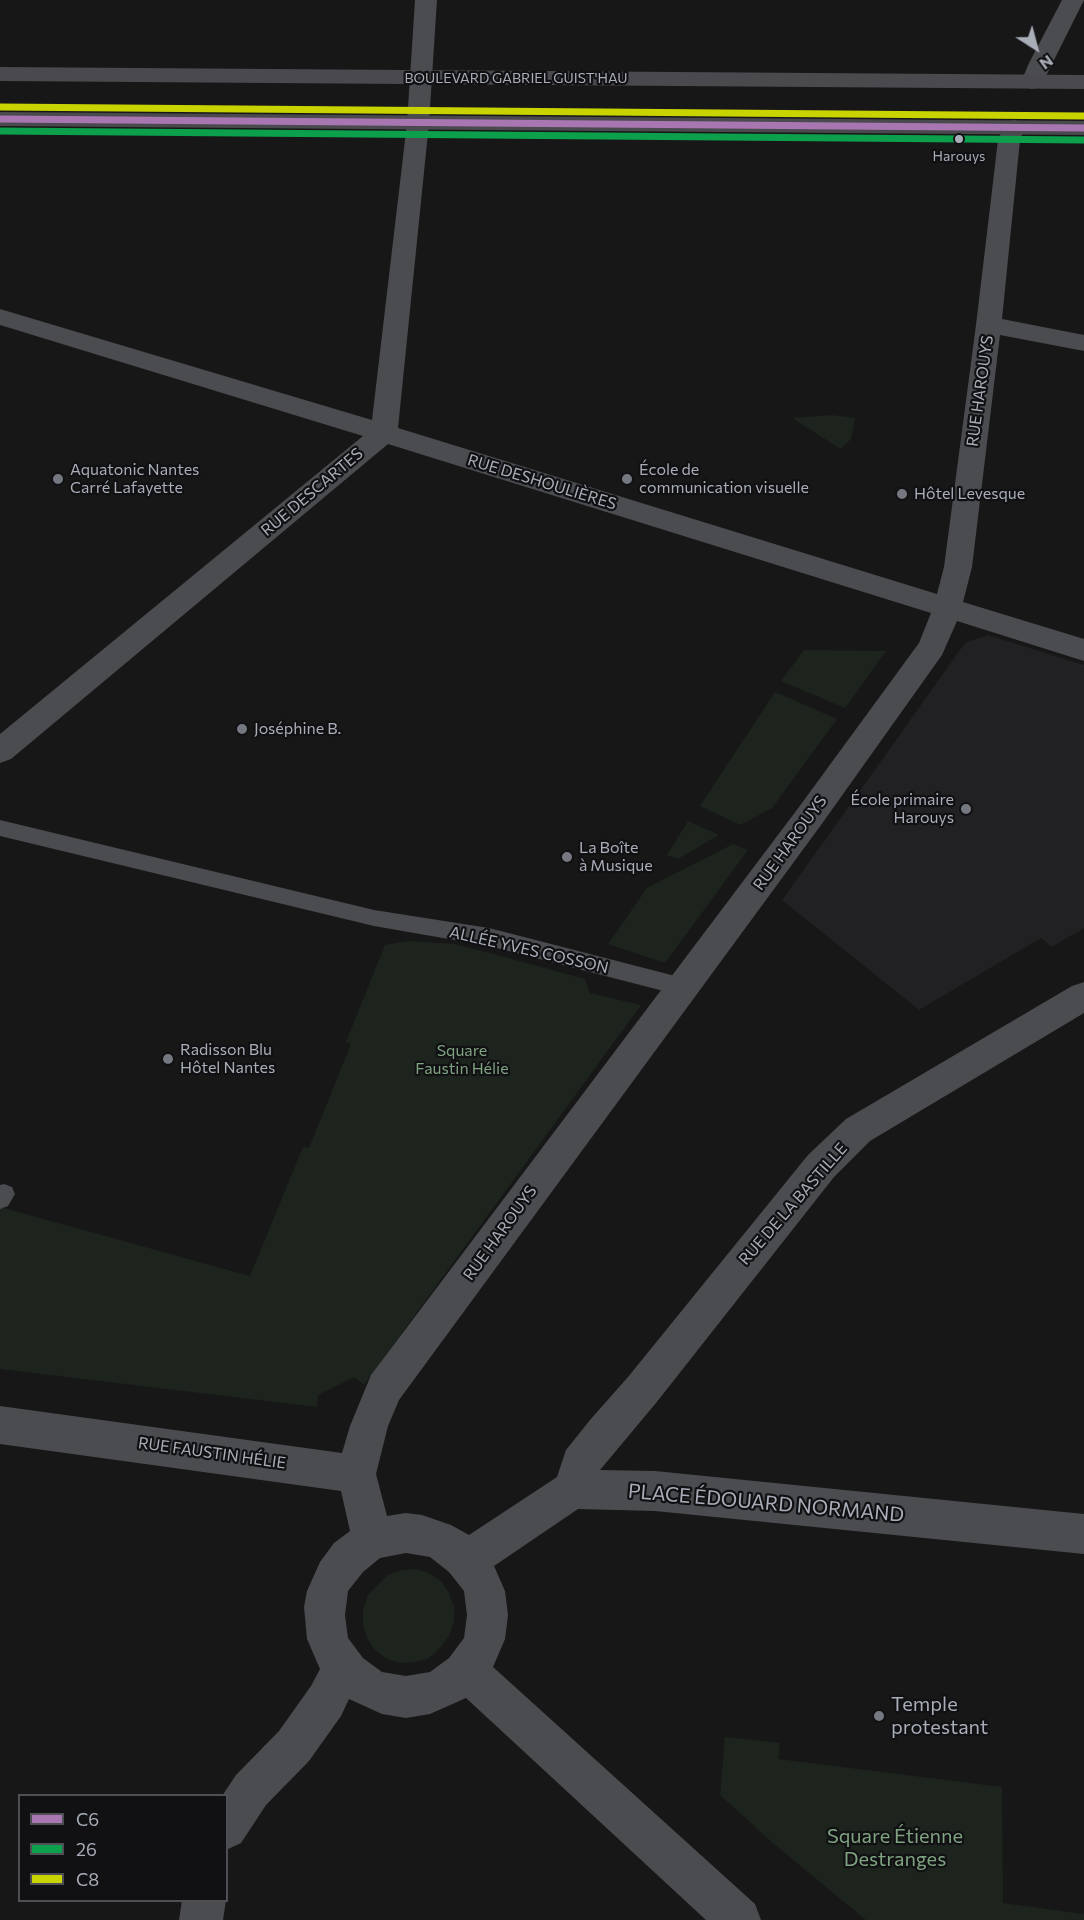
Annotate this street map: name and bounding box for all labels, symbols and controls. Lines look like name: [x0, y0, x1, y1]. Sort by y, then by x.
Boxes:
north arrow: [1006, 18, 1066, 78]
text: N: [1036, 52, 1057, 74]
street label: BOULEVARD GABRIEL GUIST'HAU: [404, 70, 628, 86]
marker: Harouys: [953, 133, 965, 145]
place label: Harouys: [933, 148, 985, 164]
street label: RUE HAROUYS: [963, 334, 997, 448]
street label: RUE DESCARTES: [257, 444, 367, 540]
street label: RUE DESHOULIÈRES: [465, 450, 619, 514]
place label: Aquatonic Nantes Carré Lafayette: [70, 460, 199, 498]
place label: École de communication visuelle: [639, 460, 809, 498]
marker: Aquatonic Nantes Carré Lafayette: [51, 472, 65, 486]
marker: École de communication visuelle: [620, 472, 634, 486]
place label: Hôtel Levesque: [914, 484, 1025, 504]
marker: Hôtel Levesque: [895, 487, 909, 501]
place label: Joséphine B.: [254, 719, 341, 739]
marker: Joséphine B.: [235, 722, 249, 736]
place label: École primaire Harouys: [851, 790, 954, 828]
street label: RUE HAROUYS: [749, 792, 831, 894]
marker: École primaire Harouys: [959, 802, 973, 816]
place label: La Boîte à Musique: [579, 838, 653, 876]
marker: La Boîte à Musique: [560, 850, 574, 864]
street label: ALLÉE YVES COSSON: [448, 922, 610, 978]
place label: Radisson Blu Hôtel Nantes: [180, 1040, 275, 1078]
park label: Square Faustin Hélie: [415, 1041, 509, 1079]
marker: Radisson Blu Hôtel Nantes: [161, 1052, 175, 1066]
street label: RUE DE LA BASTILLE: [735, 1139, 851, 1269]
street label: RUE HAROUYS: [459, 1182, 541, 1284]
street label: RUE FAUSTIN HÉLIE: [137, 1433, 287, 1473]
street label: PLACE ÉDOUARD NORMAND: [627, 1479, 905, 1527]
place label: Temple protestant: [891, 1692, 988, 1739]
marker: Temple protestant: [872, 1709, 886, 1723]
legend: [18, 1794, 228, 1902]
text: C6: [76, 1808, 99, 1830]
park label: Square Étienne Destranges: [827, 1824, 963, 1871]
text: 26: [76, 1838, 97, 1860]
text: C8: [76, 1868, 99, 1890]

